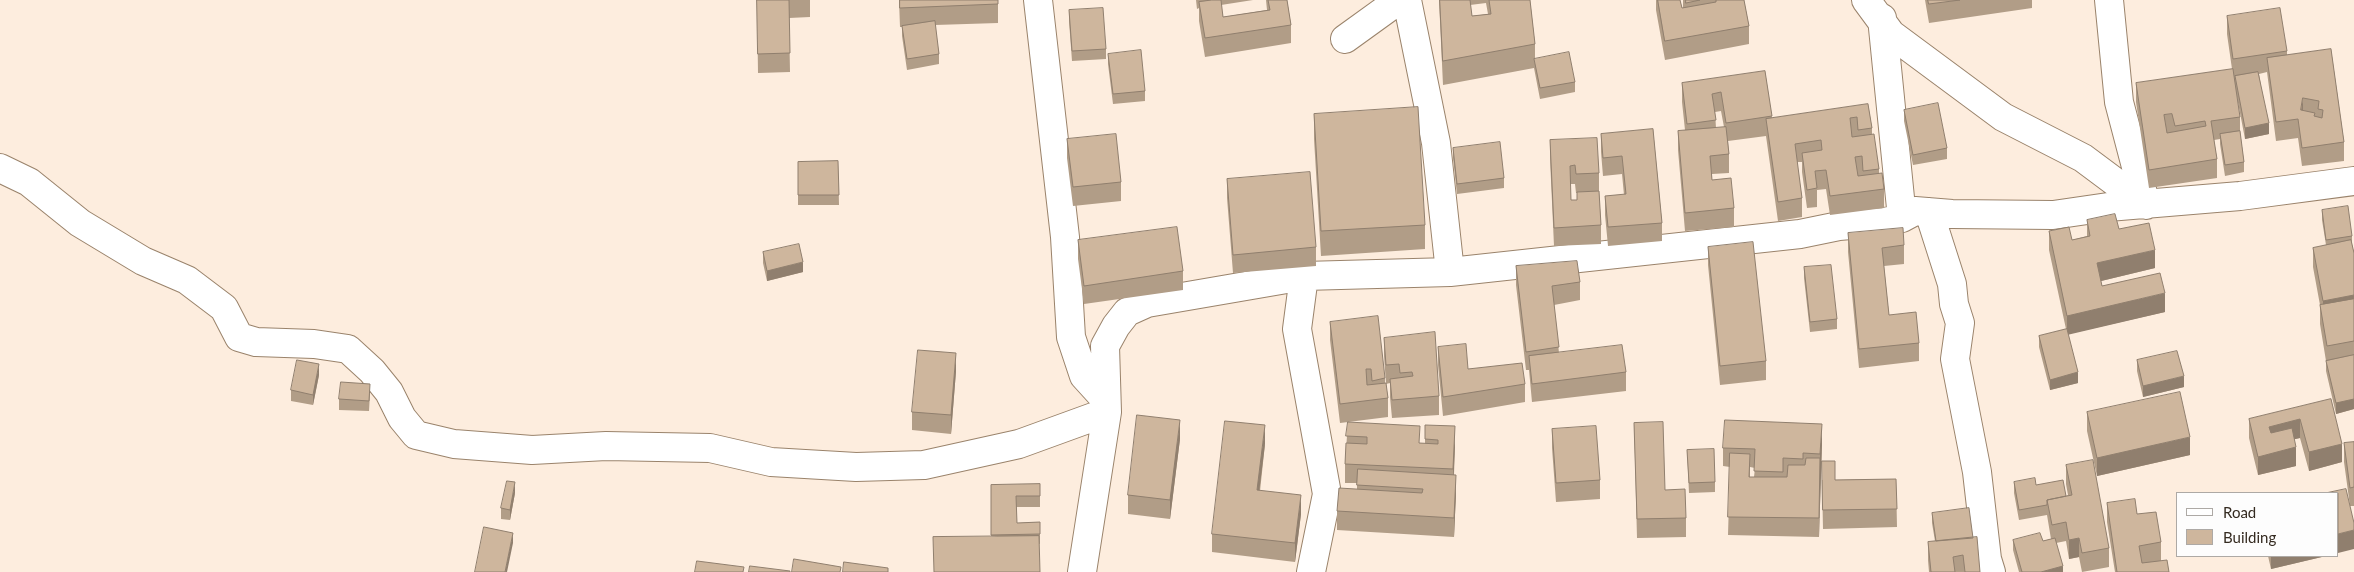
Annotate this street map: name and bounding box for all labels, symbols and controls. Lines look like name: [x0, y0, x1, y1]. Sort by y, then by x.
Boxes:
legend: [2176, 492, 2339, 557]
text: Road: [2223, 503, 2256, 521]
text: Building: [2223, 528, 2276, 546]

